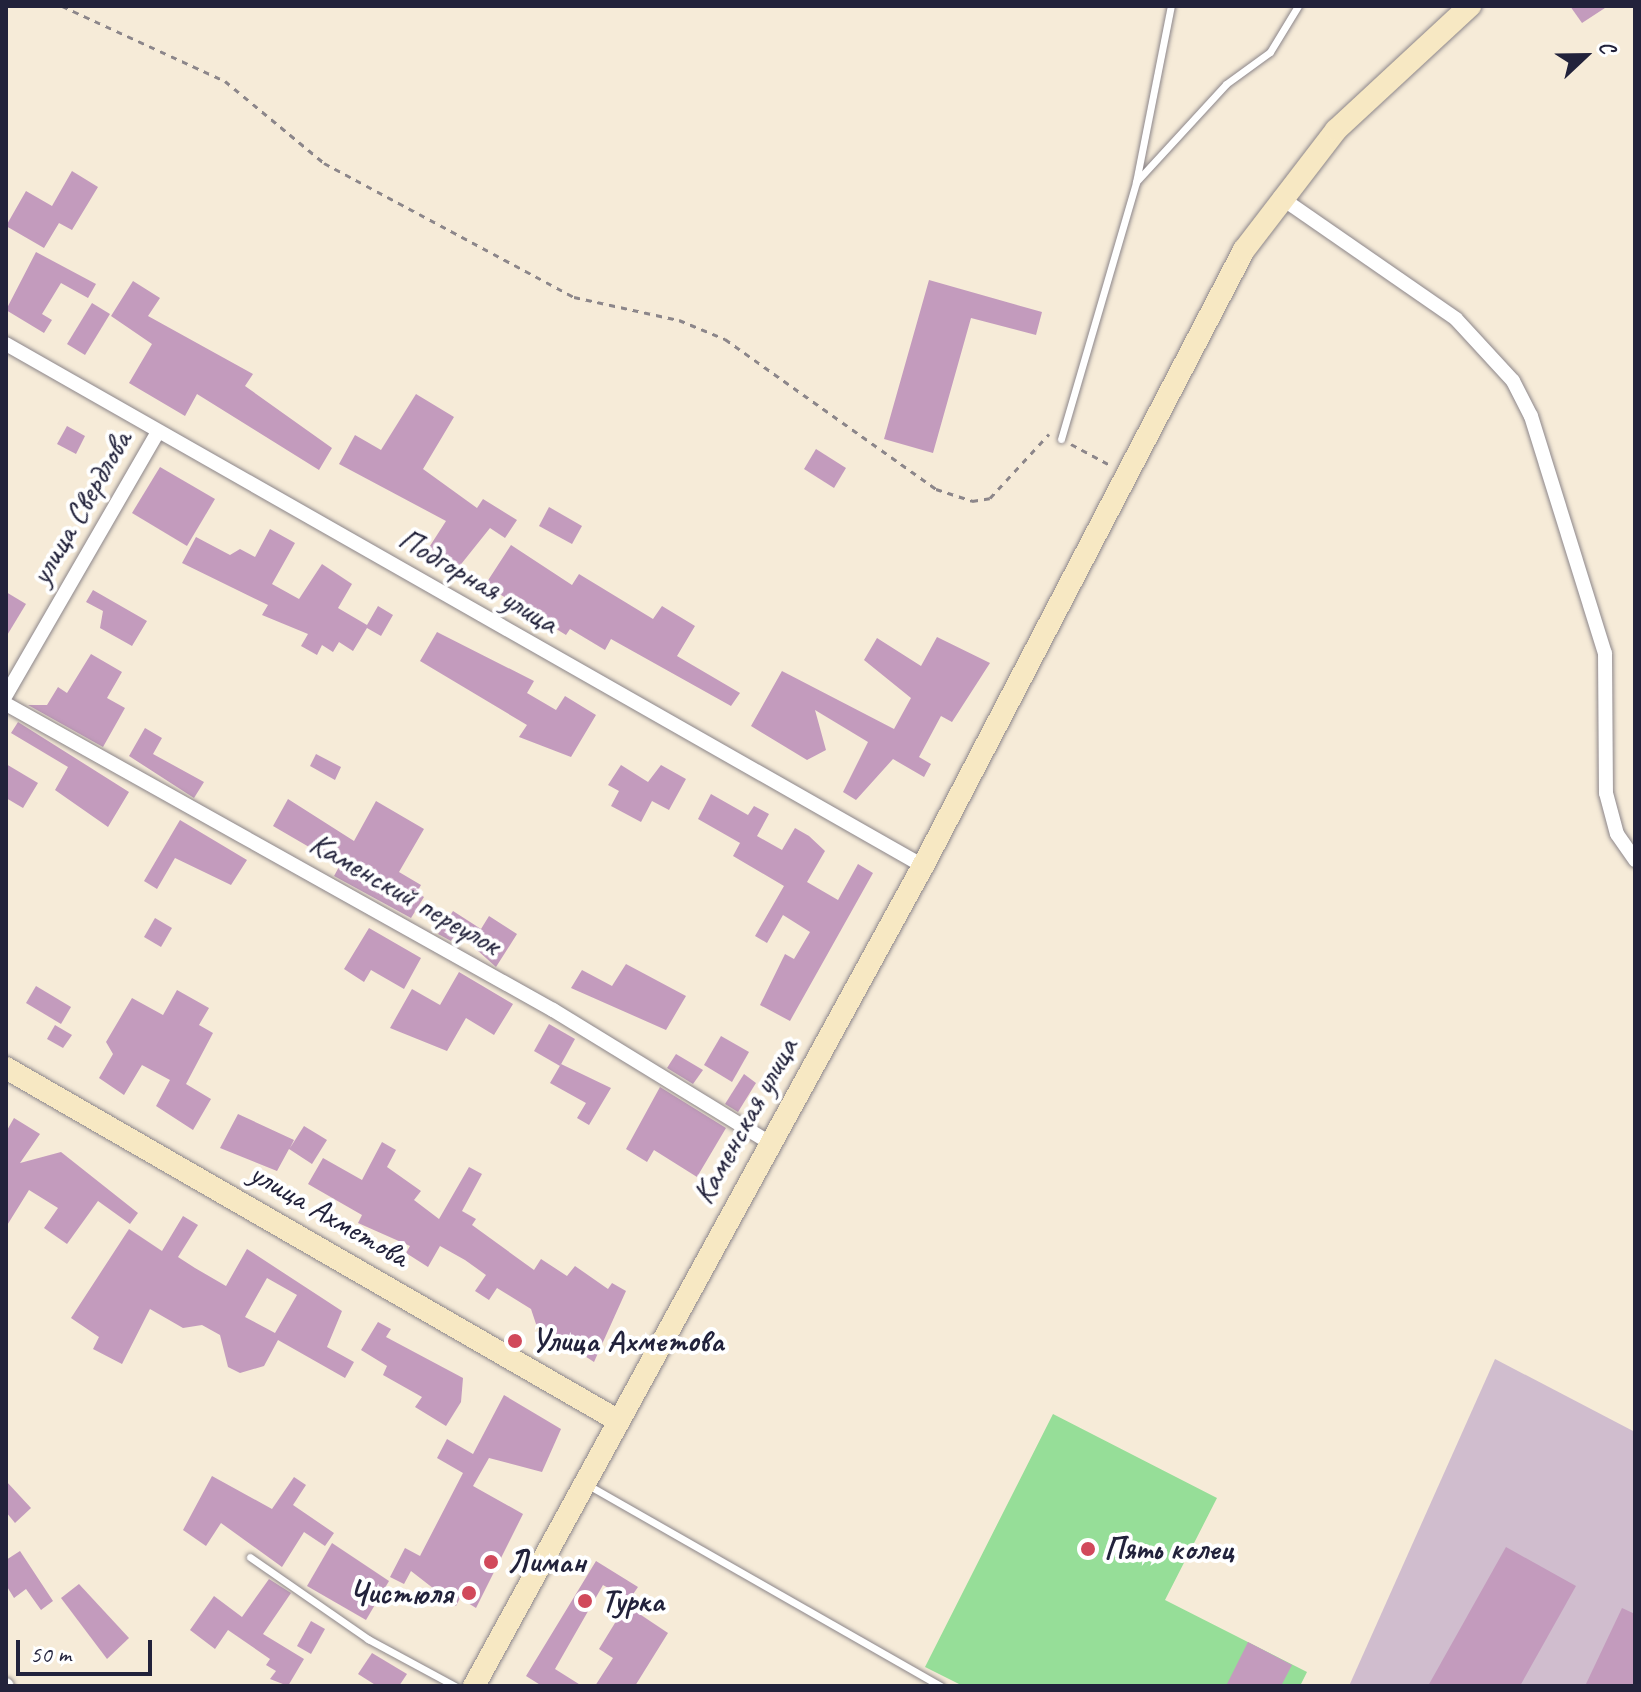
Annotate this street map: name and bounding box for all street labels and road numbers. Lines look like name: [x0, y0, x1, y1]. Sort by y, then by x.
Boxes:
street label: улица Свердлова: [22, 424, 140, 592]
street label: Подгорная улица: [390, 519, 566, 643]
street label: Каменский переулок: [303, 824, 507, 964]
street label: Каменская улица: [683, 1030, 807, 1212]
street label: улица Ахметова: [242, 1154, 416, 1276]

